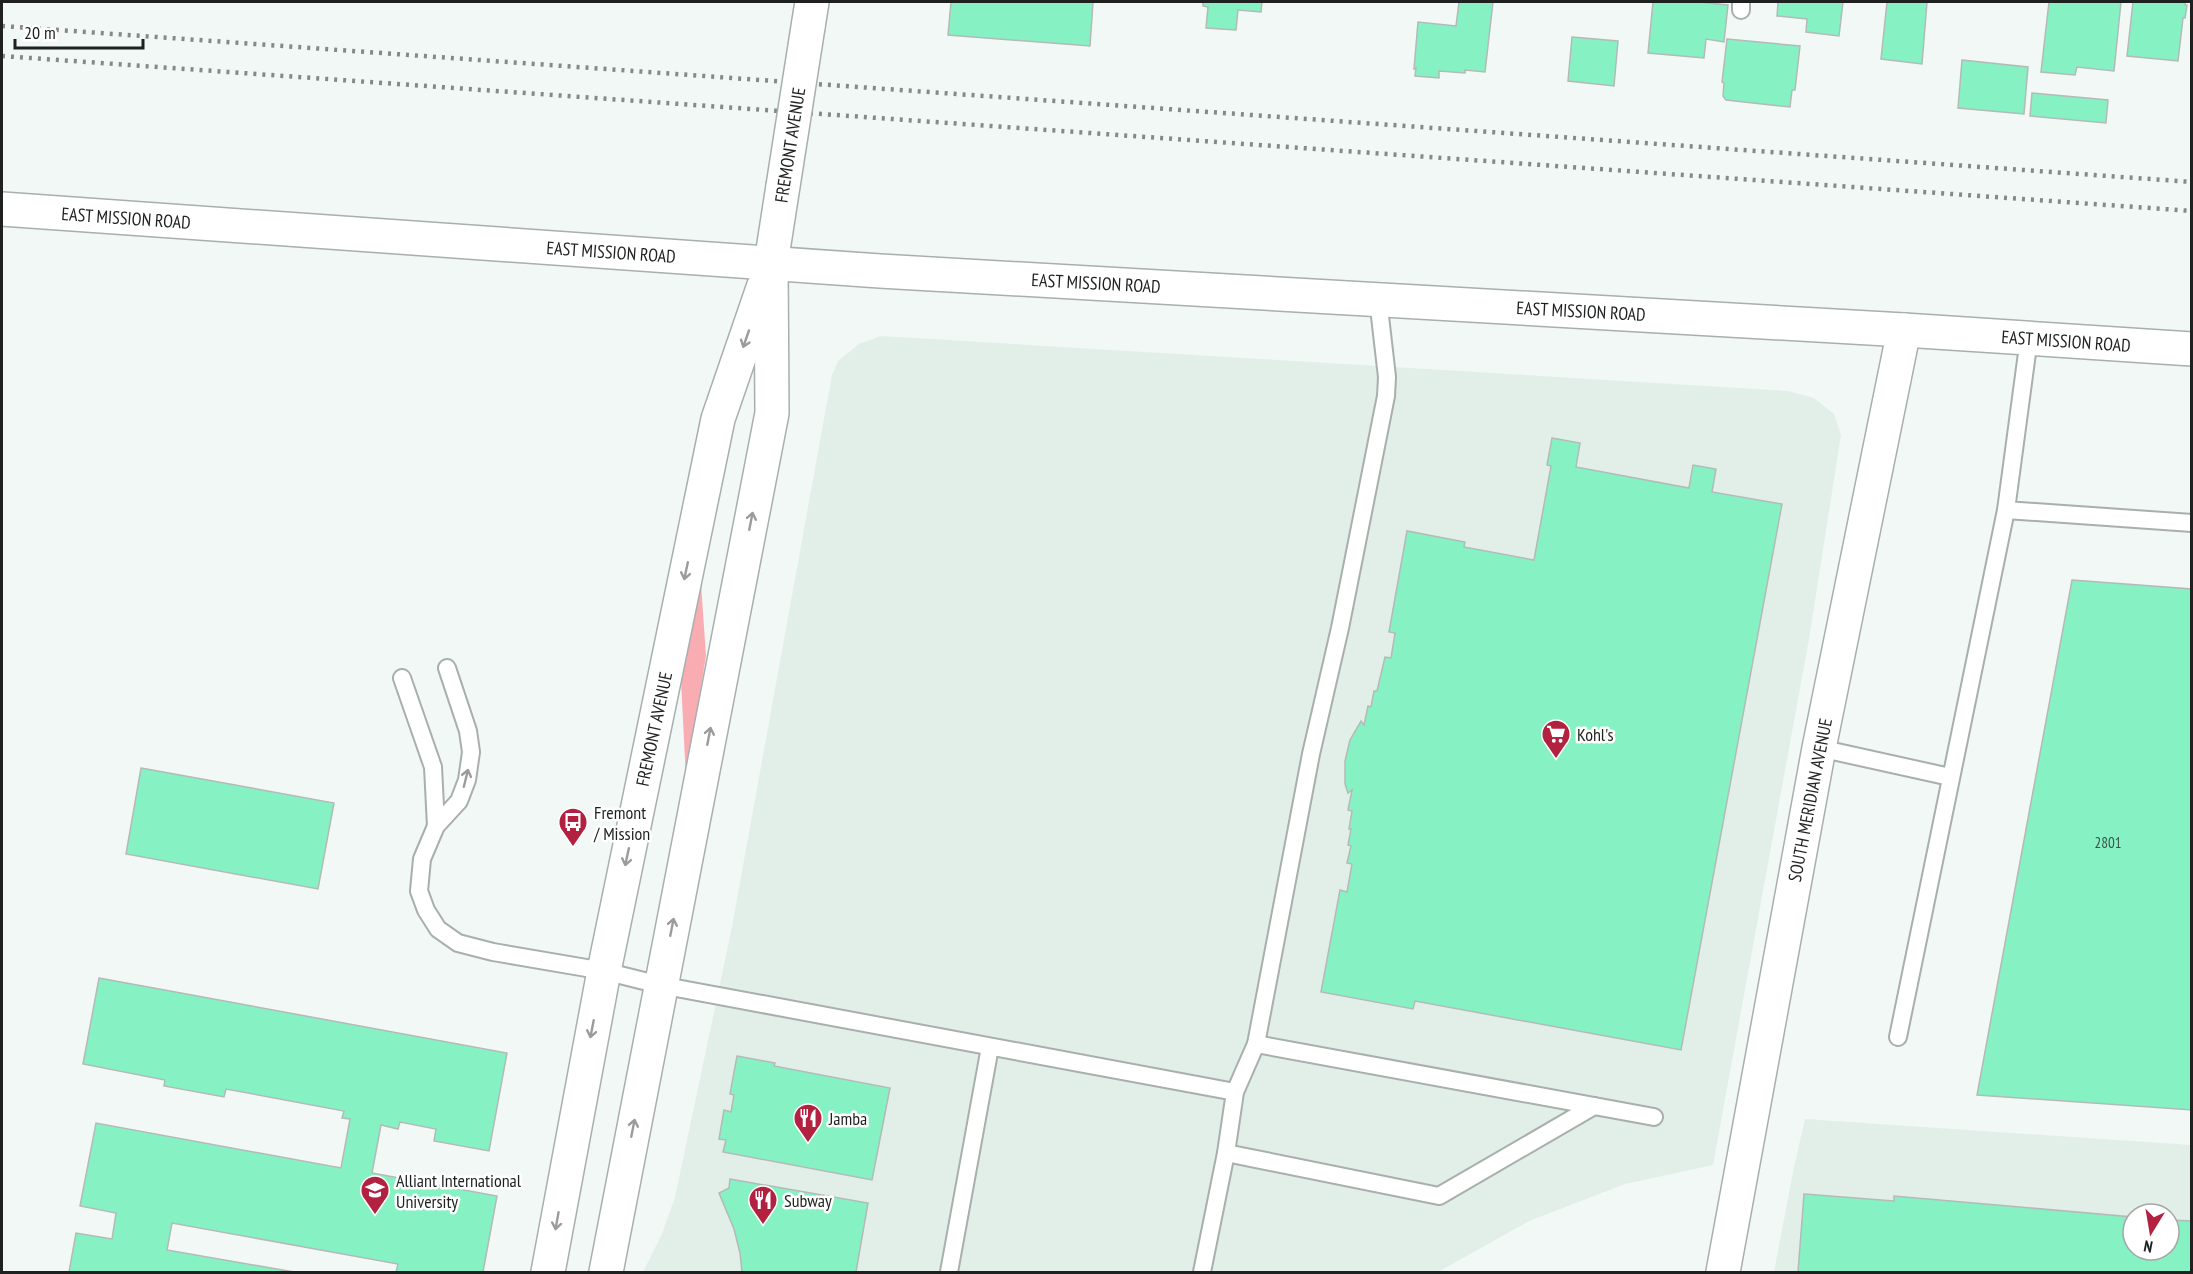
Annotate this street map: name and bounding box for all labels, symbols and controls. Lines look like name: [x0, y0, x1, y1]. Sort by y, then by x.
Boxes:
scale bar: [15, 12, 142, 50]
text: 20 m: [24, 21, 56, 44]
street label: FREMONT AVENUE: [770, 86, 810, 204]
street label: EAST MISSION ROAD: [61, 202, 191, 234]
street label: EAST MISSION ROAD: [546, 236, 676, 268]
street label: EAST MISSION ROAD: [1031, 268, 1161, 298]
street label: EAST MISSION ROAD: [1516, 296, 1646, 326]
street label: EAST MISSION ROAD: [2001, 325, 2131, 357]
one-way arrow: [740, 329, 751, 348]
one-way arrow: [746, 511, 757, 531]
one-way arrow: [680, 561, 692, 580]
street label: FREMONT AVENUE: [631, 670, 677, 788]
street label: SOUTH MERIDIAN AVENUE: [1783, 716, 1837, 884]
supermarket icon: Kohl's: [1540, 718, 1572, 760]
place label: Kohl's: [1577, 723, 1613, 746]
one-way arrow: [704, 727, 715, 746]
one-way arrow: [461, 769, 473, 788]
place label: Fremont / Mission: [593, 801, 650, 845]
bus stop icon: Fremont / Mission: [557, 806, 589, 848]
house number: 2801: [2094, 833, 2122, 852]
one-way arrow: [621, 848, 633, 867]
one-way arrow: [667, 918, 678, 938]
one-way arrow: [586, 1019, 597, 1038]
restaurant icon: Jamba: [792, 1102, 824, 1144]
place label: Jamba: [828, 1107, 867, 1130]
one-way arrow: [628, 1119, 639, 1139]
place label: Alliant International University: [396, 1169, 522, 1213]
school or university icon: Alliant International University: [359, 1174, 391, 1216]
restaurant icon: Subway: [747, 1184, 779, 1226]
place label: Subway: [784, 1189, 832, 1212]
north arrow: [2121, 1202, 2181, 1262]
one-way arrow: [552, 1210, 563, 1230]
text: N: [2142, 1236, 2154, 1257]

